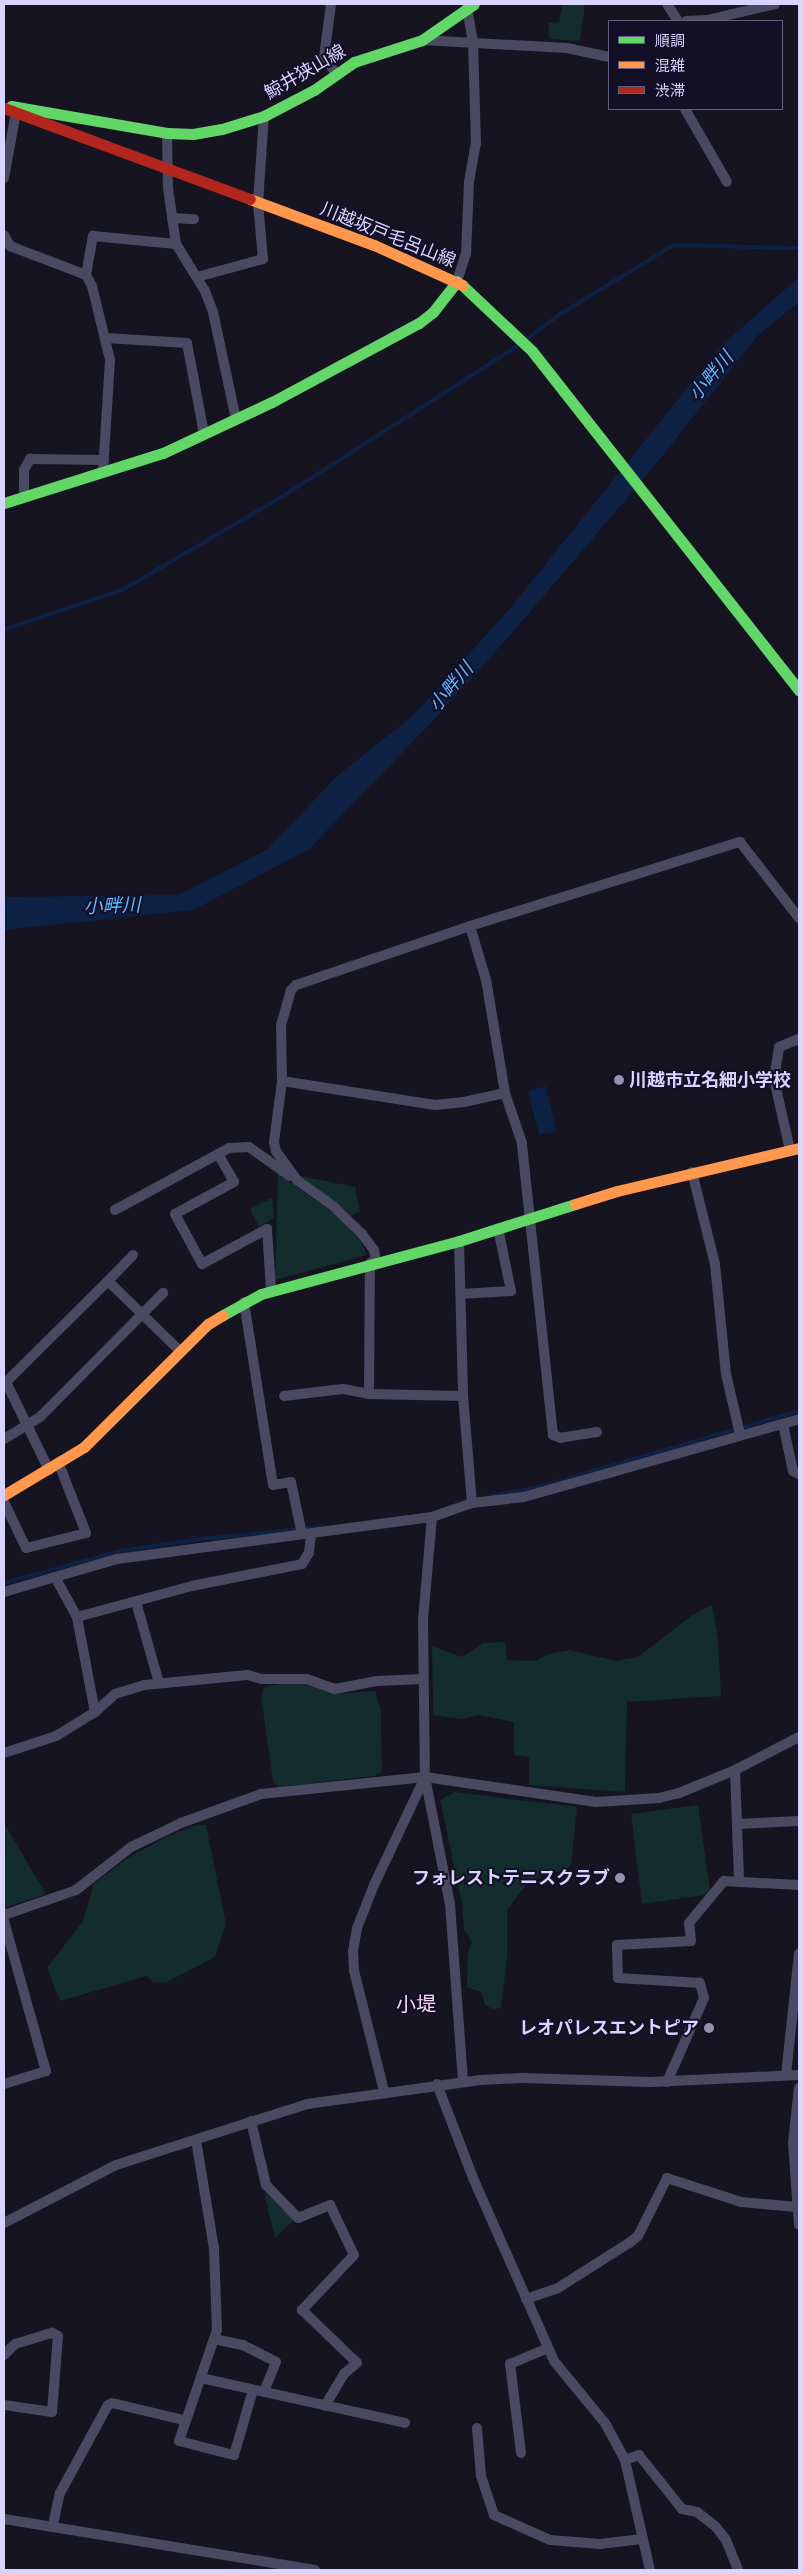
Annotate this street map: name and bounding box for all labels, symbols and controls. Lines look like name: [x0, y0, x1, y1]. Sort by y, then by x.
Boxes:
legend: [608, 20, 783, 110]
text: 順調: [655, 31, 685, 50]
street label: 鯨井狭山線: [261, 40, 349, 104]
text: 混雑: [655, 56, 685, 75]
text: 渋滞: [655, 81, 685, 100]
street label: 川越坂戸毛呂山線: [317, 198, 459, 272]
water label: 小畔川: [684, 347, 738, 405]
water label: 小畔川: [424, 658, 478, 716]
water label: 小畔川: [83, 894, 141, 918]
place label: 川越市立名細小学校: [629, 1069, 791, 1091]
marker: 川越市立名細小学校: [613, 1074, 625, 1086]
place label: フォレストテニスクラブ: [412, 1867, 610, 1889]
marker: フォレストテニスクラブ: [614, 1872, 626, 1884]
district label: 小堤: [396, 1991, 436, 2015]
place label: レオパレスエントピア: [519, 2017, 699, 2039]
marker: レオパレスエントピア: [703, 2022, 715, 2034]

